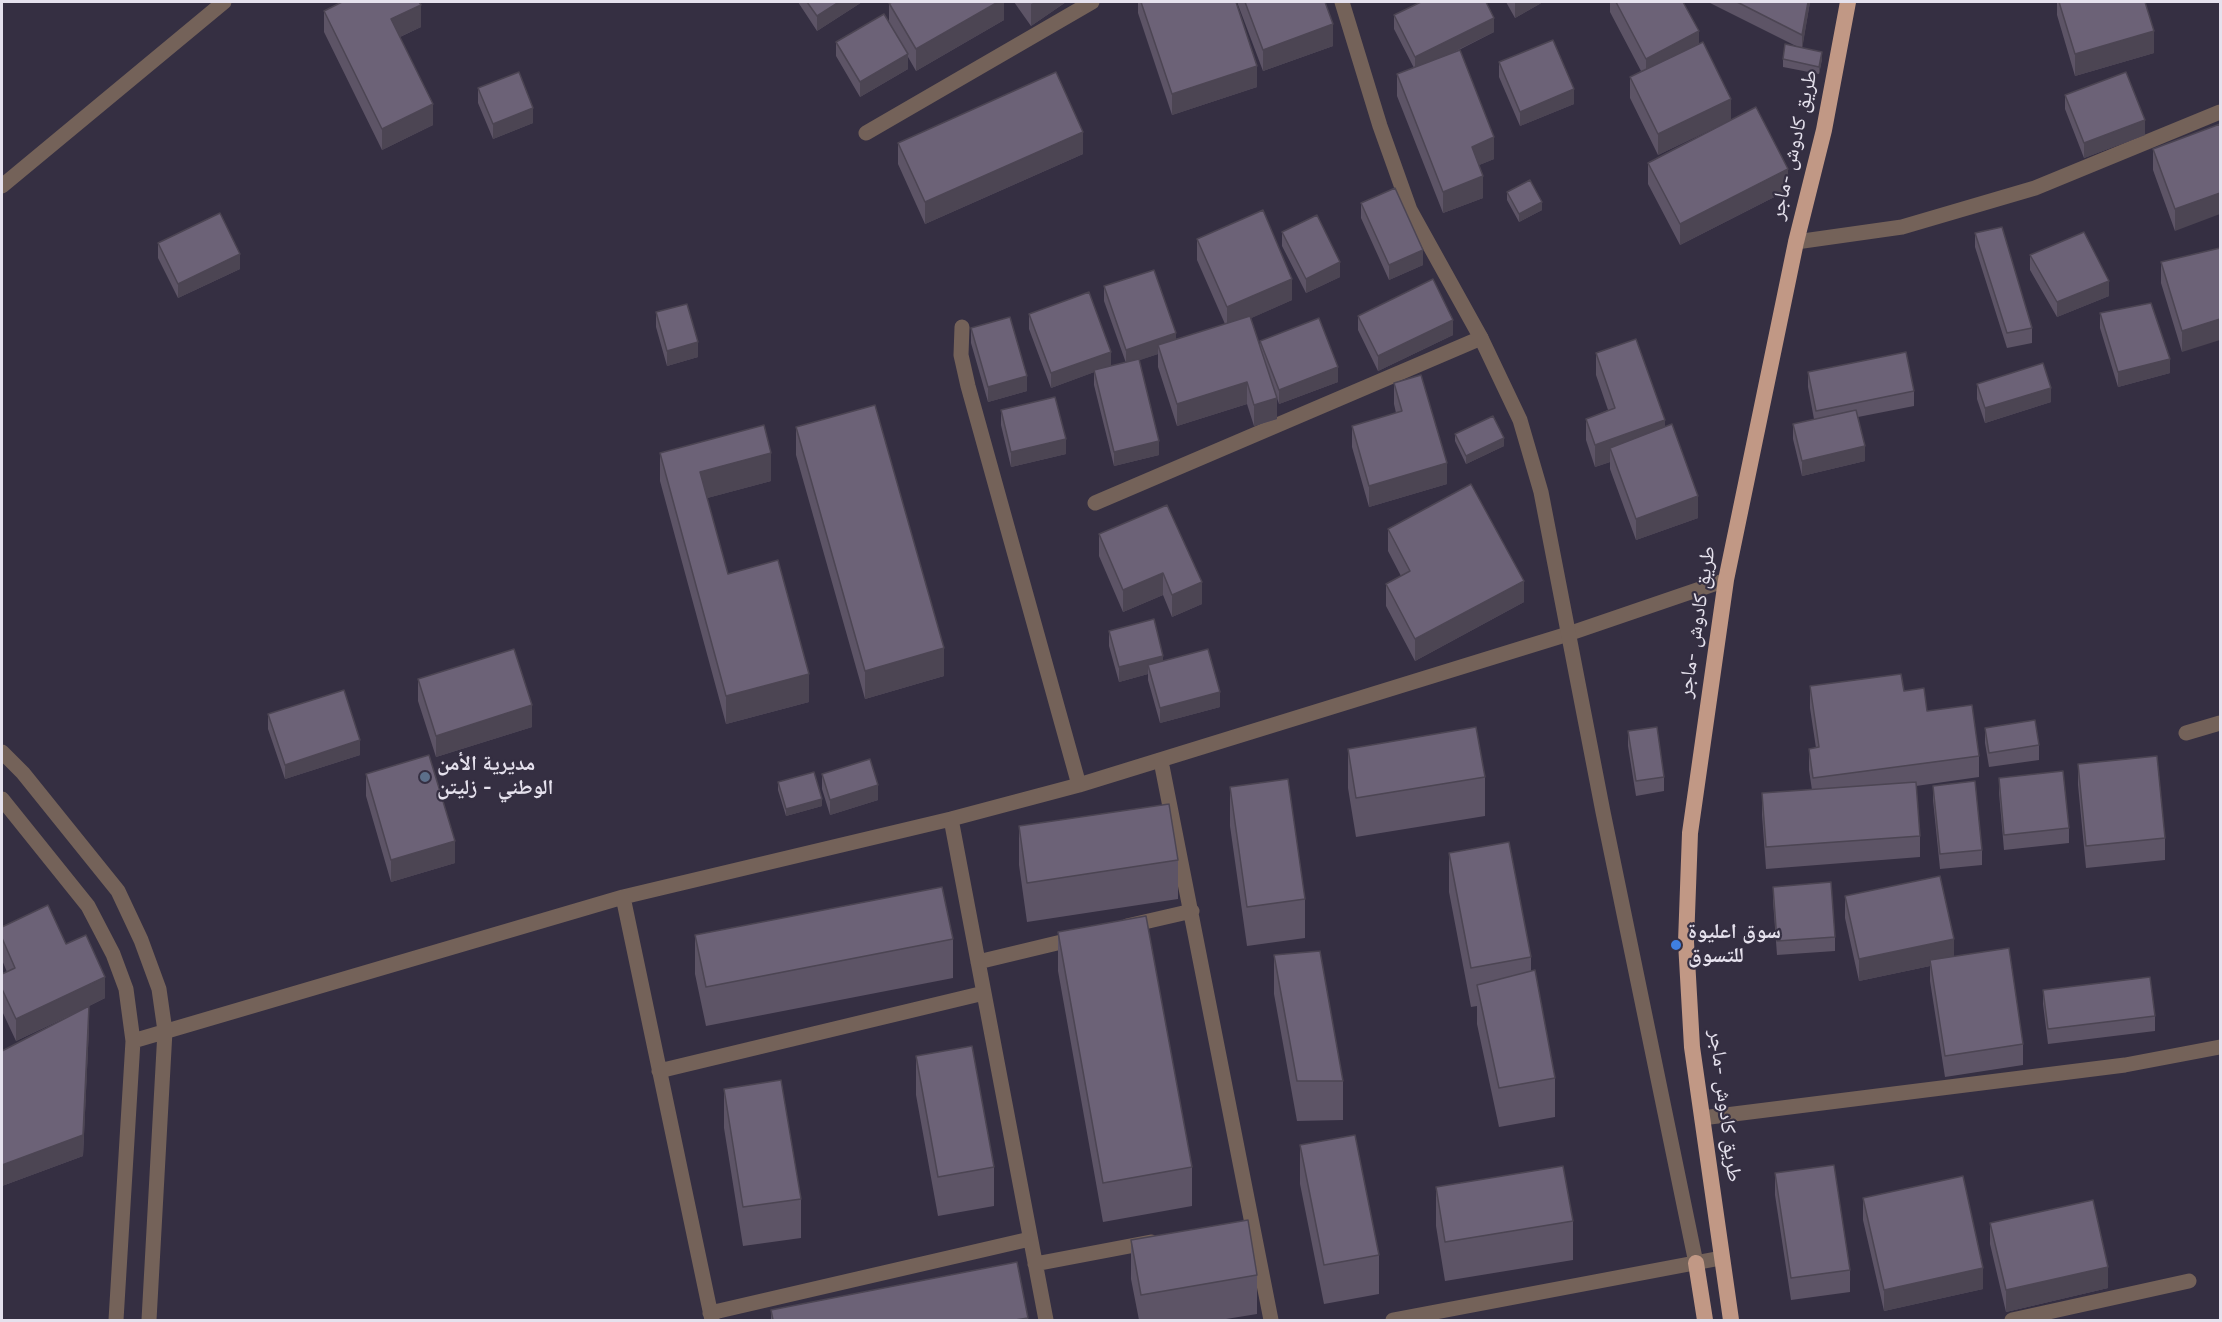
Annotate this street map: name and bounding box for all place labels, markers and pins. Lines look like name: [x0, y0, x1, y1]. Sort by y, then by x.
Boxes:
place label: مديرية الأمن الوطني - زليتن: [437, 752, 554, 802]
marker: مديرية الأمن الوطني - زليتن: [418, 770, 432, 784]
place label: سوق اعليوة للتسوق: [1688, 920, 1781, 970]
marker: سوق اعليوة للتسوق: [1669, 938, 1683, 952]

